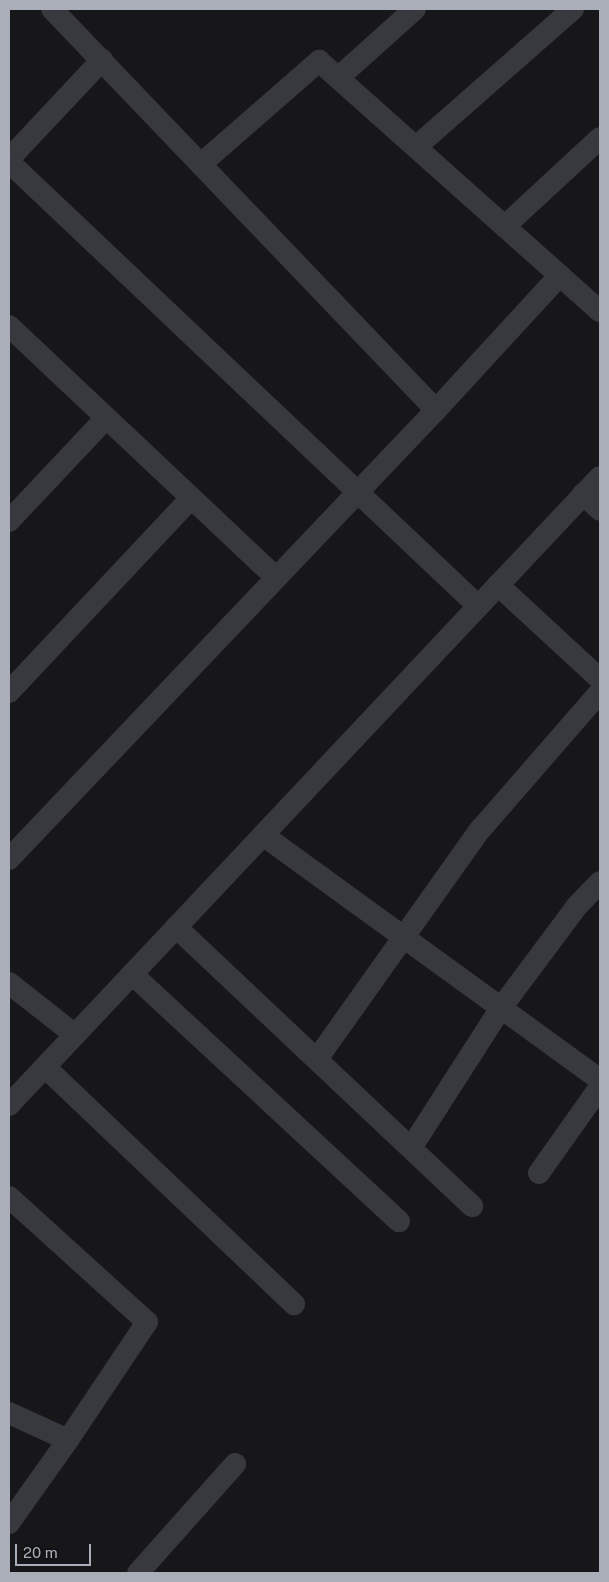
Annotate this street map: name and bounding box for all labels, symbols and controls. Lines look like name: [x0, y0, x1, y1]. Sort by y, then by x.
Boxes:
scale bar: [18, 1534, 94, 1566]
text: 20 m: [23, 1544, 58, 1561]

